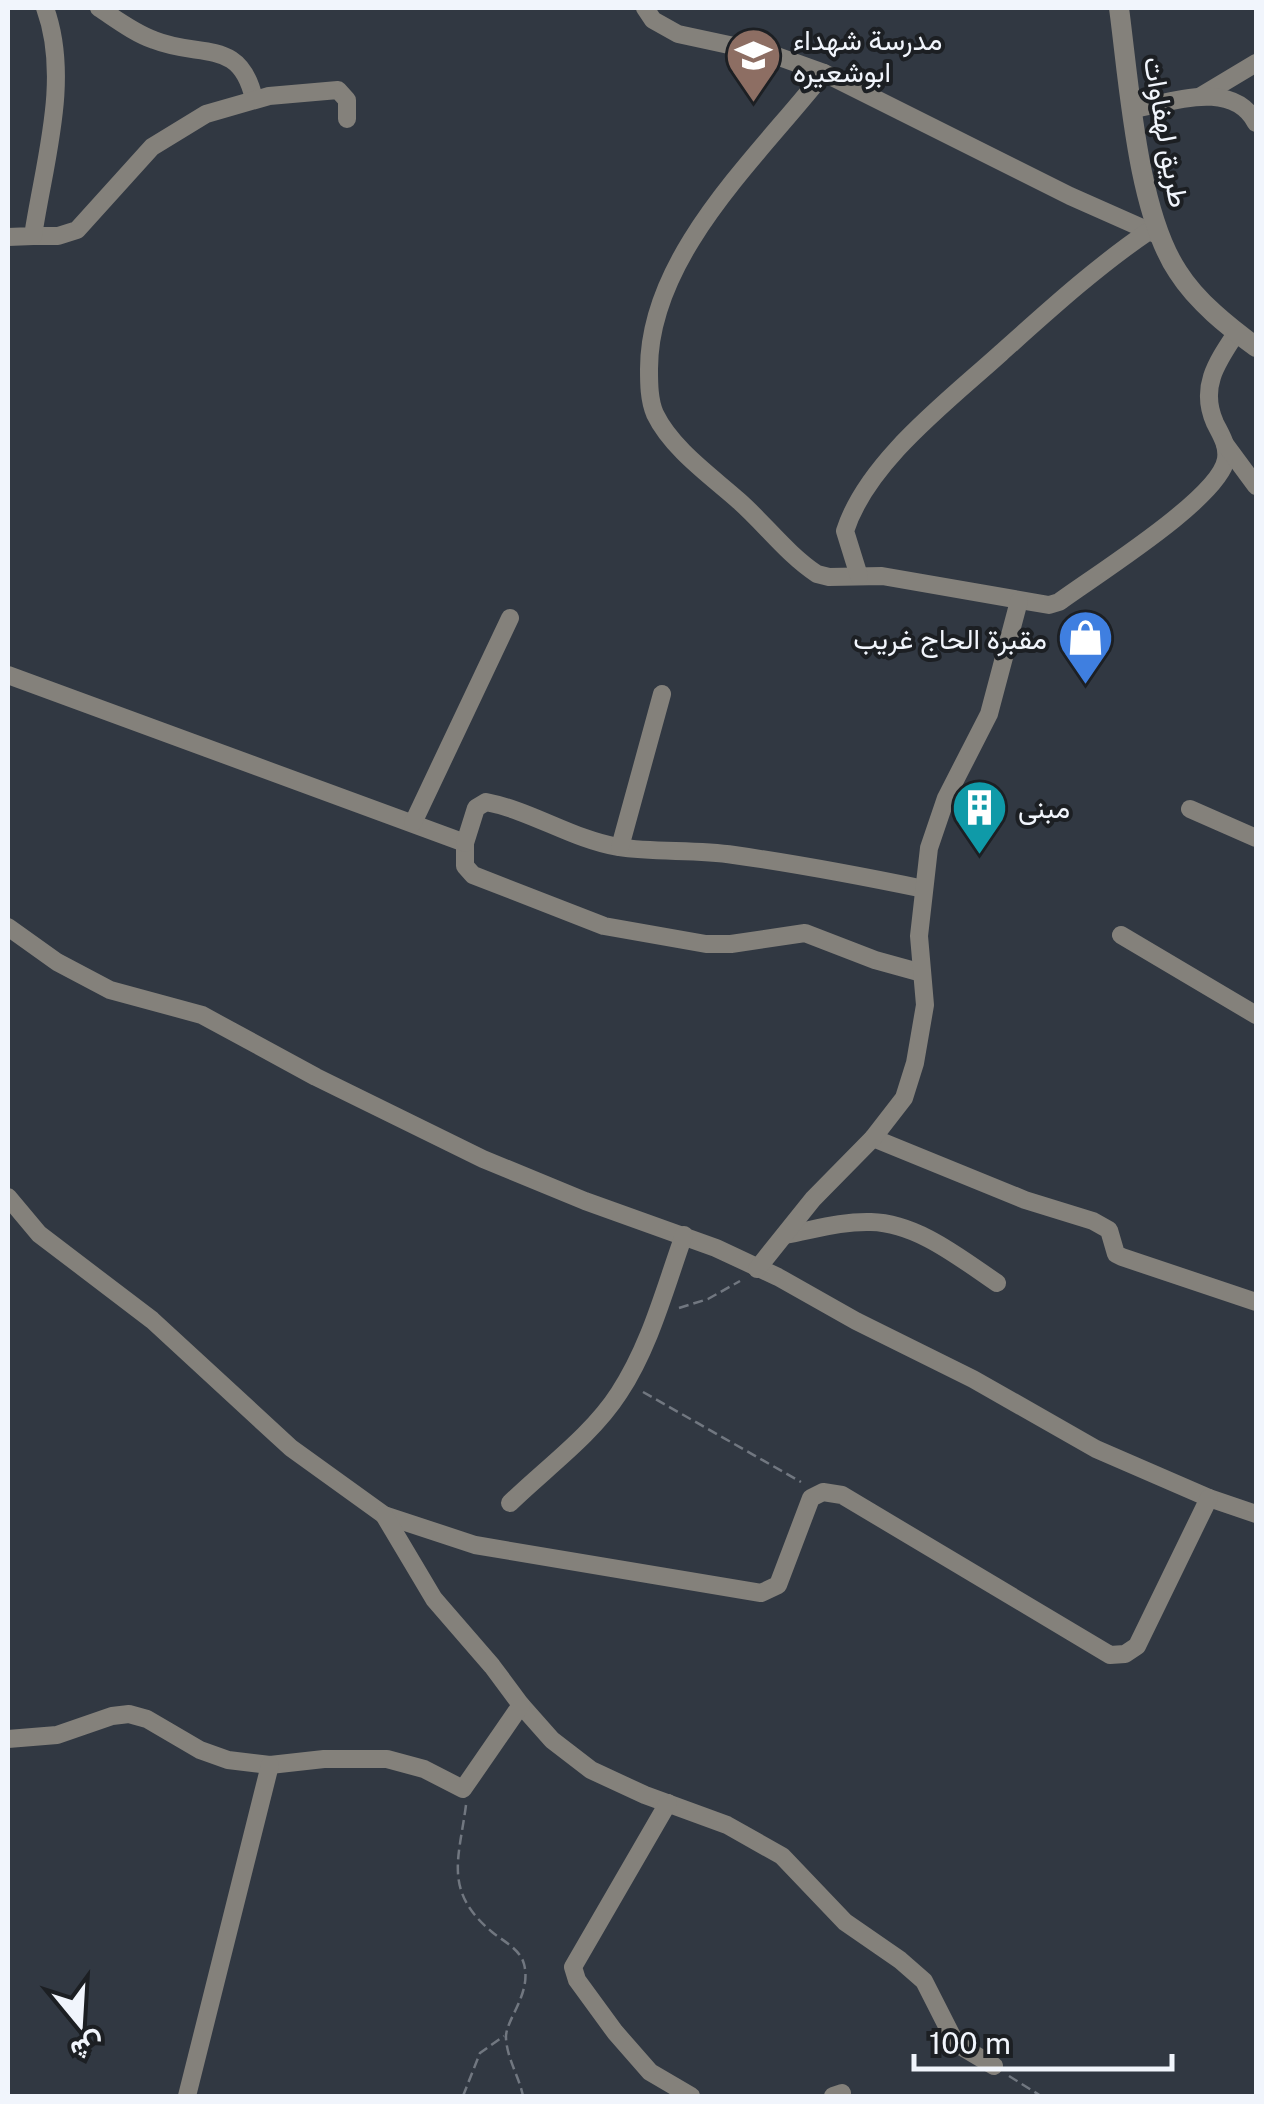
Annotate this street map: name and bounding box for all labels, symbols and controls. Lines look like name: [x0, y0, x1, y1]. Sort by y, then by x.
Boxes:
place label: مدرسة شهداء ابوشعيره: [793, 23, 942, 90]
school or university icon: مدرسة شهداء ابوشعيره: [724, 25, 784, 104]
street label: طريق لهفاوات: [1136, 54, 1197, 210]
shop icon: مقبرة الحاج غريب: [1056, 608, 1116, 687]
place label: مقبرة الحاج غريب: [853, 622, 1047, 658]
building icon: مبنى: [949, 777, 1009, 856]
place label: مبنى: [1018, 791, 1070, 825]
north arrow: [30, 1974, 130, 2074]
scale bar: [914, 2009, 1172, 2071]
text: 100 m: [929, 2025, 1011, 2061]
text: ش: [66, 2026, 109, 2069]

